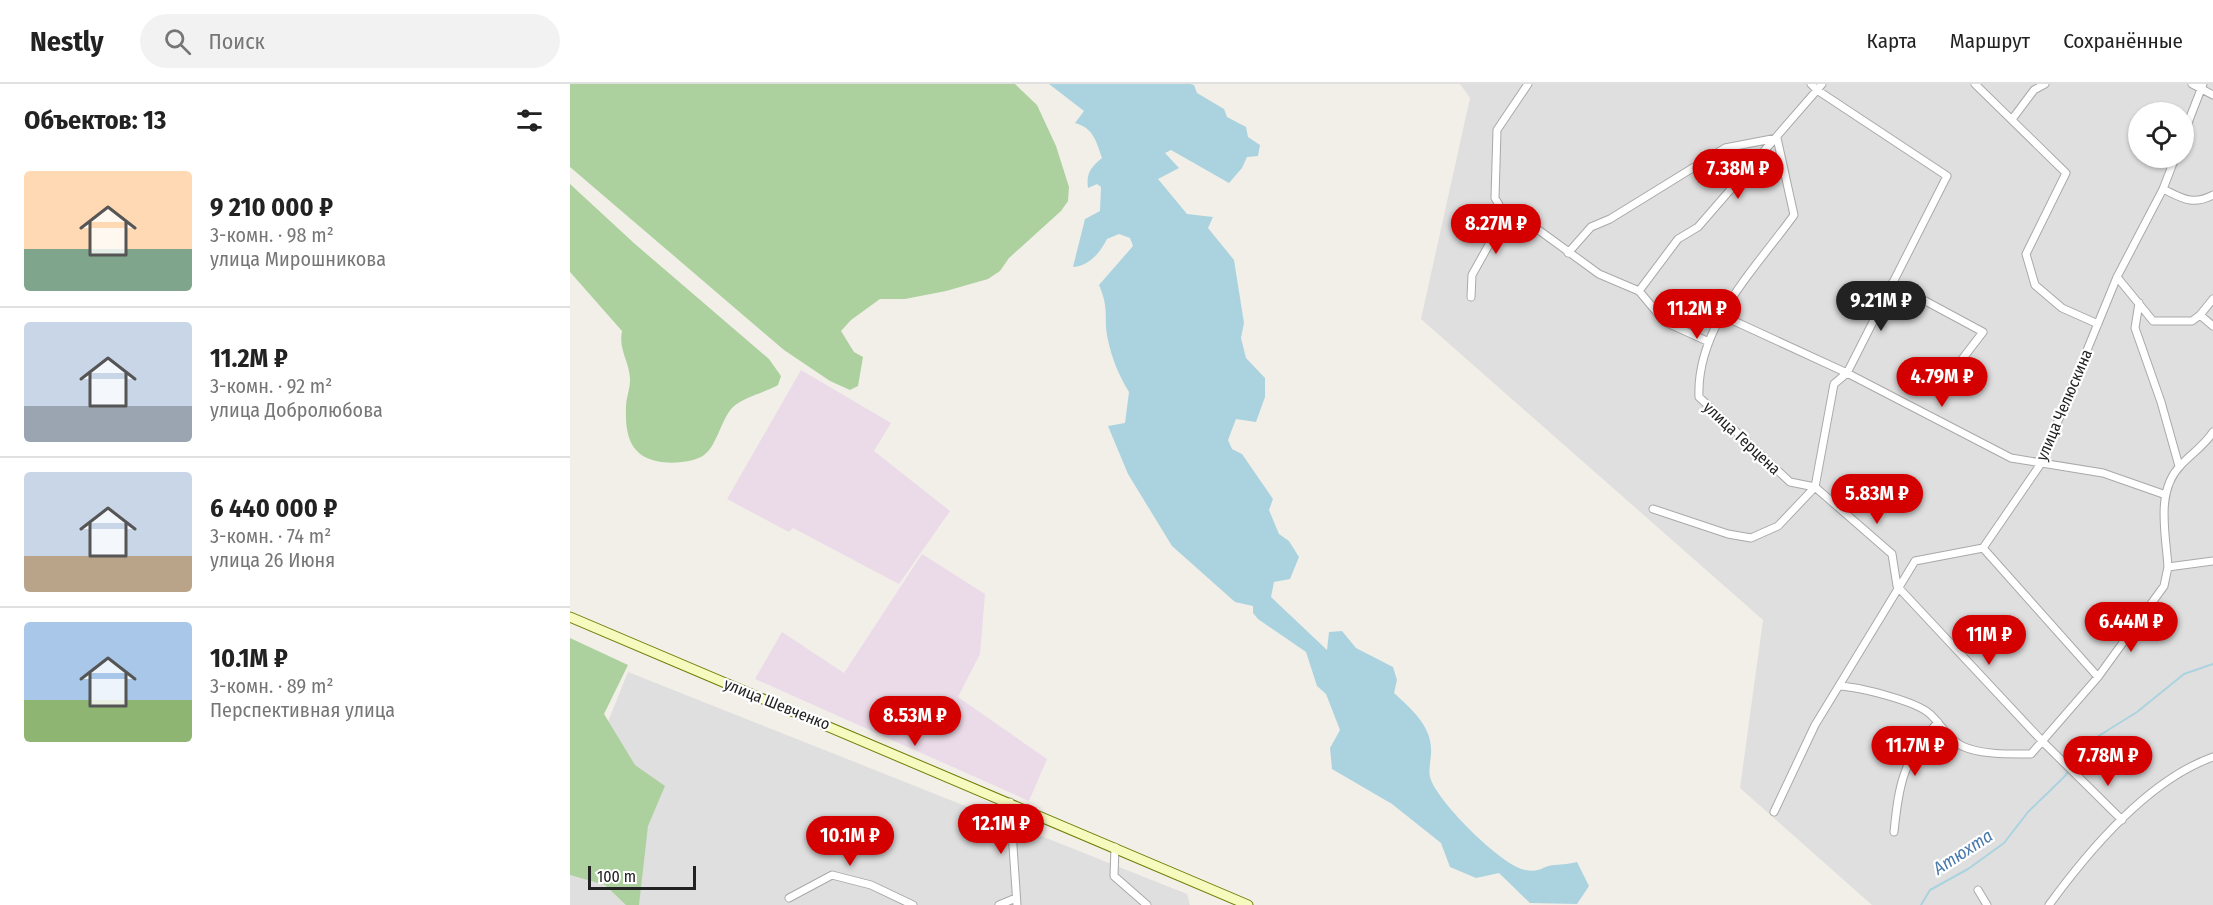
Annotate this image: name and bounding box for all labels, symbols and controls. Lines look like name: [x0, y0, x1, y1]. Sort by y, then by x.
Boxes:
search box: [140, 14, 560, 68]
text: Nestly: [30, 25, 104, 58]
icon: search: [161, 25, 194, 58]
text: Поиск: [209, 28, 265, 55]
text: Карта: [1867, 28, 1917, 54]
text: Маршрут: [1950, 28, 2030, 54]
text: Сохранённые: [2063, 28, 2183, 54]
map controls: [2128, 102, 2194, 168]
button: locate: [2128, 102, 2194, 168]
icon: filters: [513, 104, 546, 137]
text: Объектов: 13: [24, 105, 166, 136]
pin: 7.38M ₽: [1683, 149, 1793, 200]
text: 7.38M ₽: [1707, 156, 1769, 180]
text: 9 210 000 ₽: [210, 192, 333, 223]
icon: home: [72, 195, 144, 267]
pin: 8.27M ₽: [1441, 204, 1551, 255]
text: 8.27M ₽: [1465, 211, 1527, 235]
text: 3-комн. · 98 m²: [210, 223, 334, 247]
text: улица Мирошникова: [210, 247, 386, 271]
pin: 9.21M ₽: [1826, 281, 1936, 332]
text: 9.21M ₽: [1850, 288, 1912, 312]
pin: 11.2M ₽: [1642, 289, 1752, 340]
text: 11.2M ₽: [1667, 296, 1727, 320]
text: 11.2M ₽: [210, 343, 288, 374]
icon: home: [72, 346, 144, 418]
street label: улица Челюскина: [2032, 346, 2096, 464]
pin: 4.79M ₽: [1887, 357, 1997, 408]
text: 4.79M ₽: [1911, 364, 1973, 388]
text: 3-комн. · 92 m²: [210, 374, 332, 398]
street label: улица Герцена: [1699, 397, 1785, 479]
text: улица Добролюбова: [210, 398, 383, 422]
pin: 5.83M ₽: [1822, 474, 1932, 525]
text: 5.83M ₽: [1845, 481, 1909, 505]
text: 6 440 000 ₽: [210, 493, 337, 524]
icon: home: [72, 496, 144, 568]
text: 3-комн. · 74 m²: [210, 524, 331, 548]
text: улица 26 Июня: [210, 548, 335, 572]
pin: 6.44M ₽: [2076, 602, 2186, 653]
text: 6.44M ₽: [2099, 609, 2163, 633]
pin: 11M ₽: [1947, 615, 2031, 666]
text: 11M ₽: [1966, 622, 2012, 646]
text: 10.1M ₽: [210, 643, 288, 674]
icon: home: [72, 646, 144, 718]
text: 3-комн. · 89 m²: [210, 674, 333, 698]
street label: улица Шевченко: [721, 674, 833, 734]
pin: 8.53M ₽: [860, 696, 970, 747]
text: Перспективная улица: [210, 698, 395, 722]
text: 8.53M ₽: [883, 703, 947, 727]
pin: 11.7M ₽: [1860, 726, 1970, 777]
text: 11.7M ₽: [1885, 733, 1945, 757]
pin: 7.78M ₽: [2053, 736, 2163, 787]
text: 7.78M ₽: [2077, 743, 2139, 767]
pin: 12.1M ₽: [946, 804, 1056, 855]
text: 12.1M ₽: [972, 811, 1030, 835]
pin: 10.1M ₽: [795, 816, 905, 867]
text: 10.1M ₽: [820, 823, 880, 847]
water label: Атюхта: [1928, 825, 1997, 880]
scale bar: [588, 863, 696, 890]
text: 100 m: [597, 867, 636, 886]

